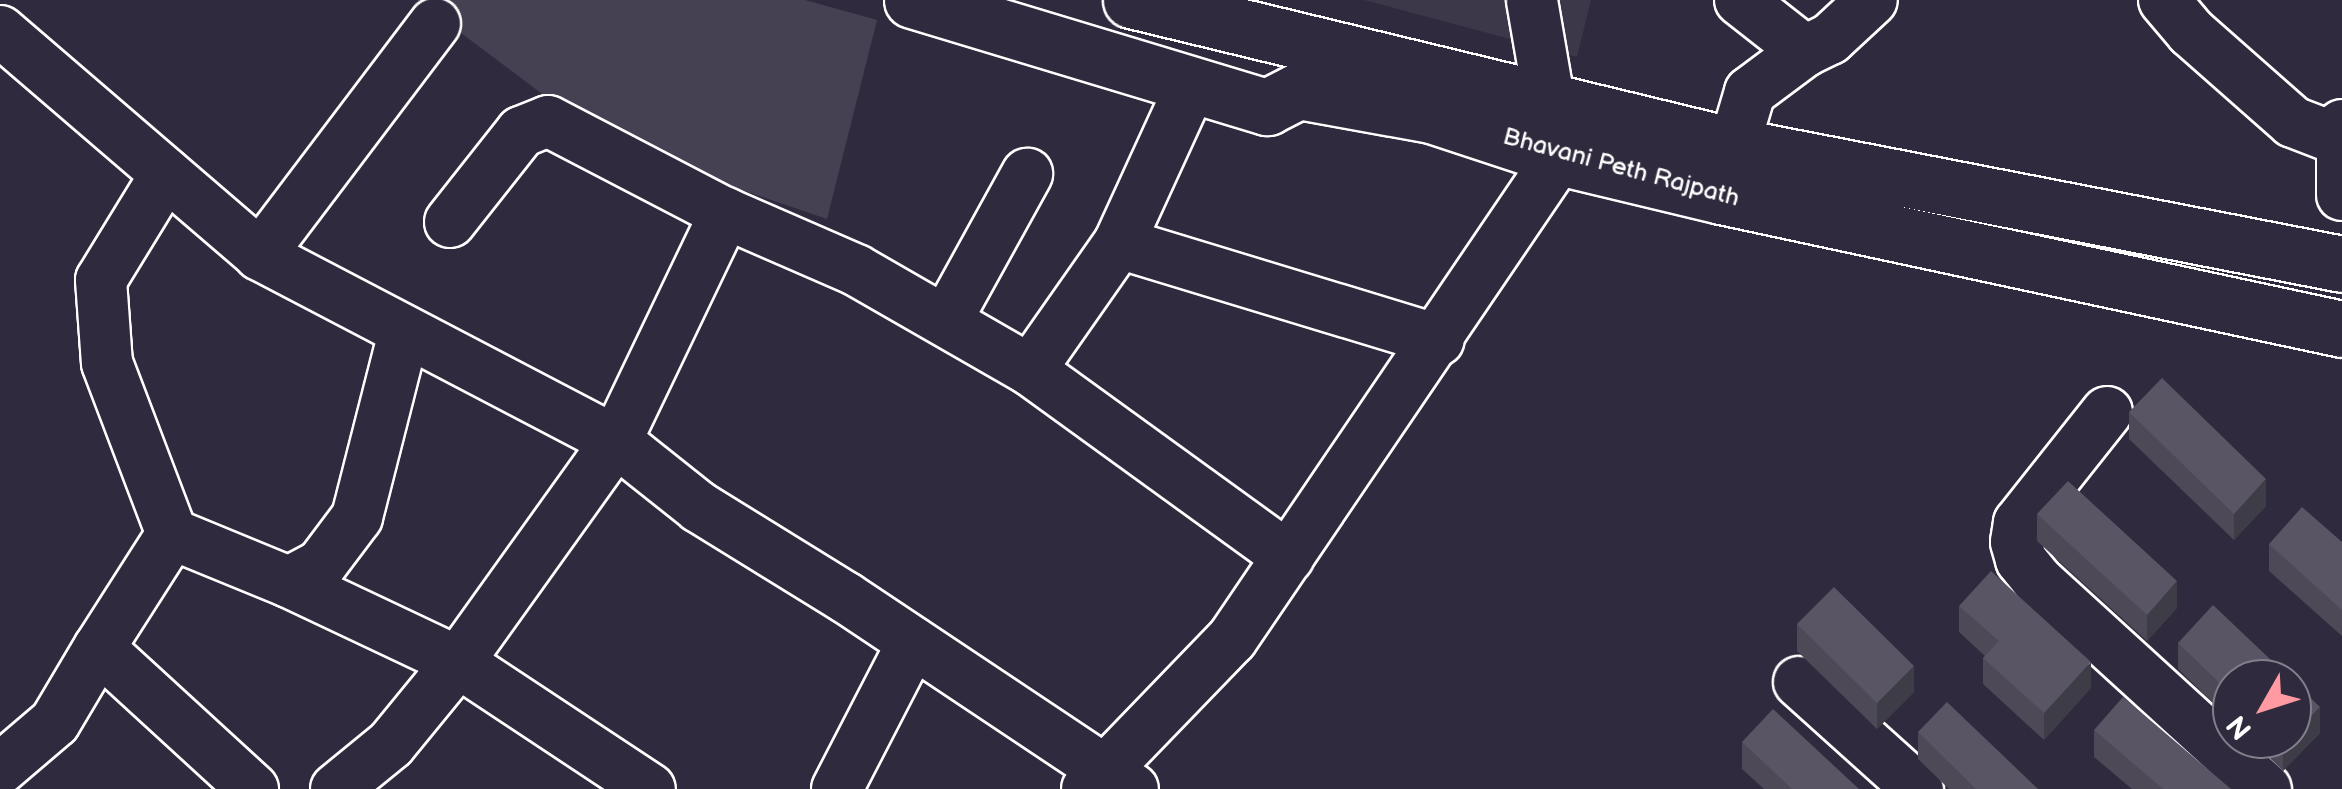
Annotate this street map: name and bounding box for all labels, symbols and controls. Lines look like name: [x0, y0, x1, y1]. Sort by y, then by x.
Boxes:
street label: Bhavani Peth Rajpath: [1500, 122, 1742, 214]
north arrow: [2212, 659, 2312, 759]
text: N: [2220, 708, 2259, 745]

